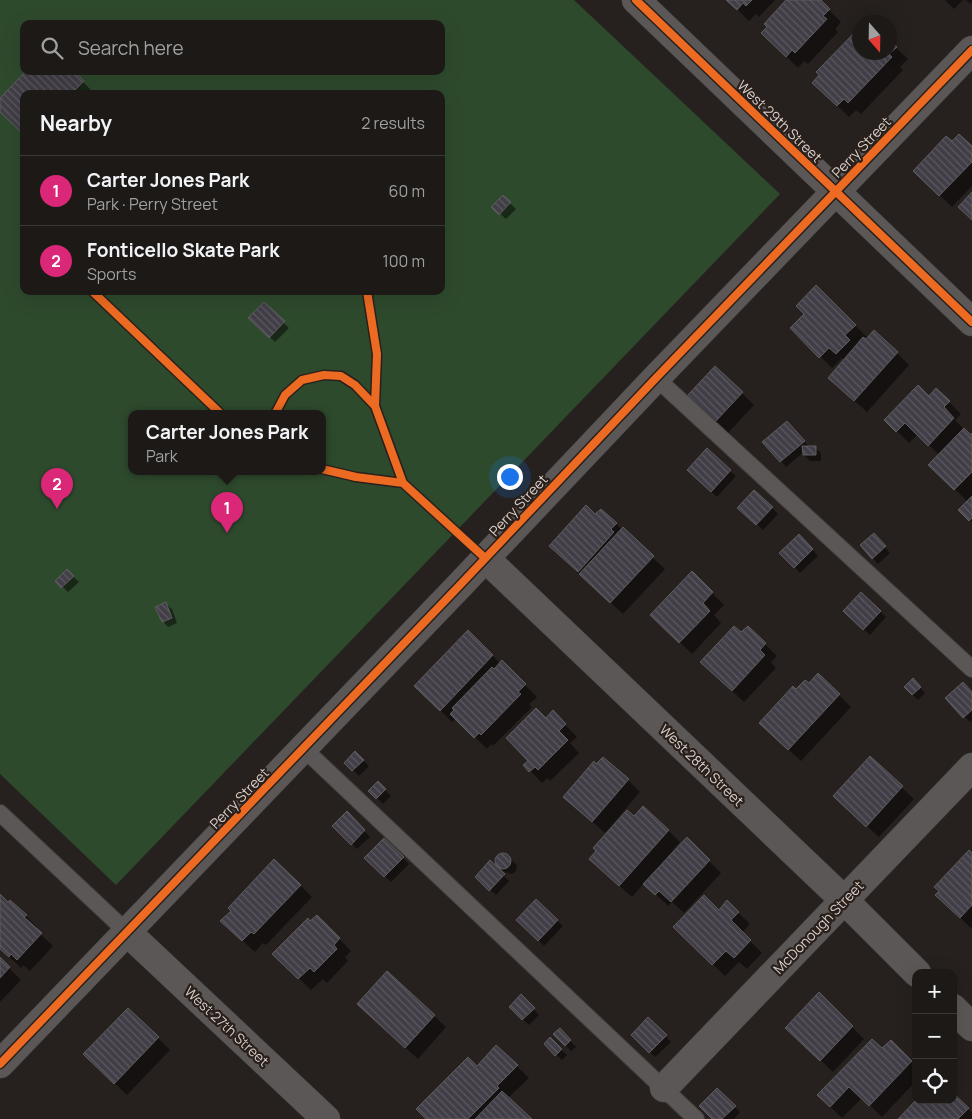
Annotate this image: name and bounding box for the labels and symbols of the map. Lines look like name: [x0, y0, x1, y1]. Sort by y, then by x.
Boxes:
north arrow: [852, 15, 897, 60]
street label: West 29th Street: [734, 76, 827, 167]
street label: Perry Street: [827, 112, 895, 182]
your location: [497, 464, 523, 490]
pin: 2: [41, 468, 73, 509]
street label: Perry Street: [484, 470, 552, 540]
pin: 1: [211, 492, 243, 533]
street label: West 28th Street: [656, 720, 748, 810]
street label: Perry Street: [205, 763, 273, 833]
street label: McDonough Street: [769, 876, 868, 978]
street label: West 27th Street: [181, 982, 274, 1070]

